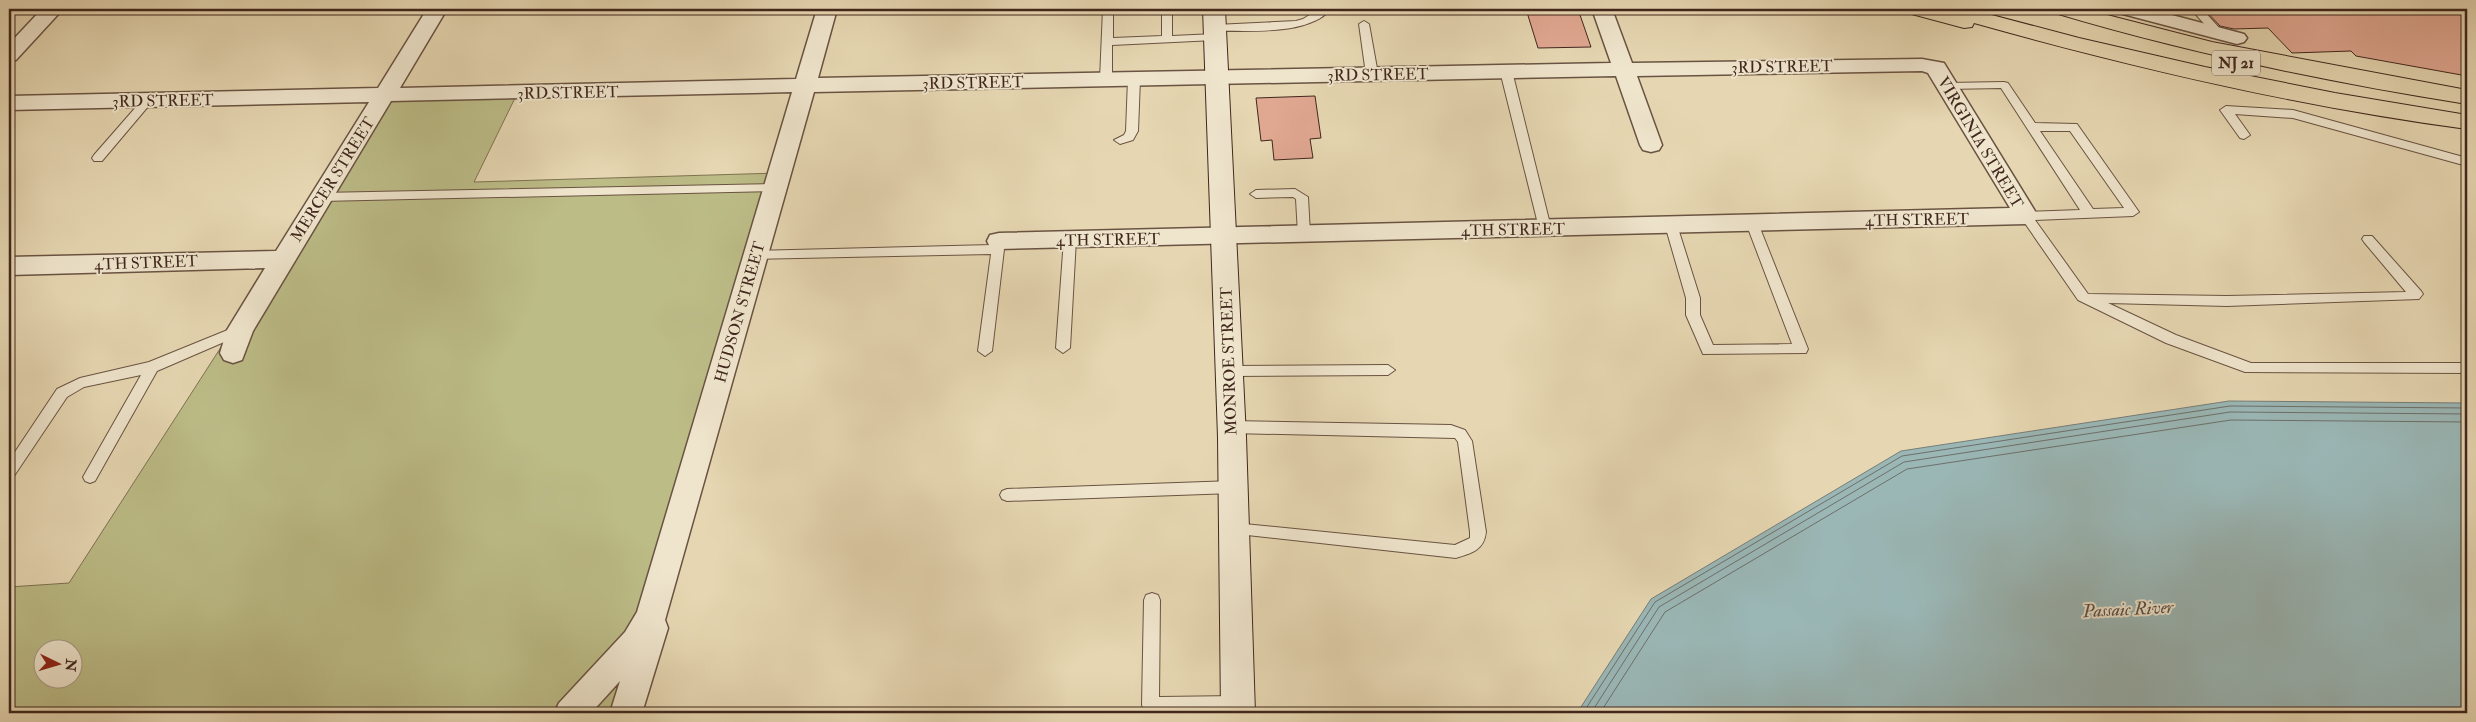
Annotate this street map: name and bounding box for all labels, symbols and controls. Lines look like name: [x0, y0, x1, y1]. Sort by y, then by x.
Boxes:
road number: NJ 21: [2212, 50, 2260, 76]
street label: 3RD STREET: [1731, 56, 1833, 78]
street label: 3RD STREET: [1327, 64, 1429, 86]
street label: 3RD STREET: [922, 72, 1024, 94]
street label: VIRGINIA STREET: [1933, 73, 2027, 212]
street label: 3RD STREET: [517, 82, 619, 104]
street label: 3RD STREET: [112, 90, 214, 112]
street label: MERCER STREET: [286, 113, 379, 246]
street label: 4TH STREET: [1865, 209, 1969, 231]
street label: 4TH STREET: [1461, 219, 1565, 241]
street label: 4TH STREET: [1056, 229, 1160, 251]
street label: HUDSON STREET: [710, 239, 770, 385]
street label: 4TH STREET: [94, 251, 199, 275]
street label: MONROE STREET: [1216, 286, 1242, 435]
water label: Passaic River: [2081, 596, 2175, 623]
north arrow: [32, 640, 82, 690]
text: N: [61, 657, 80, 673]

